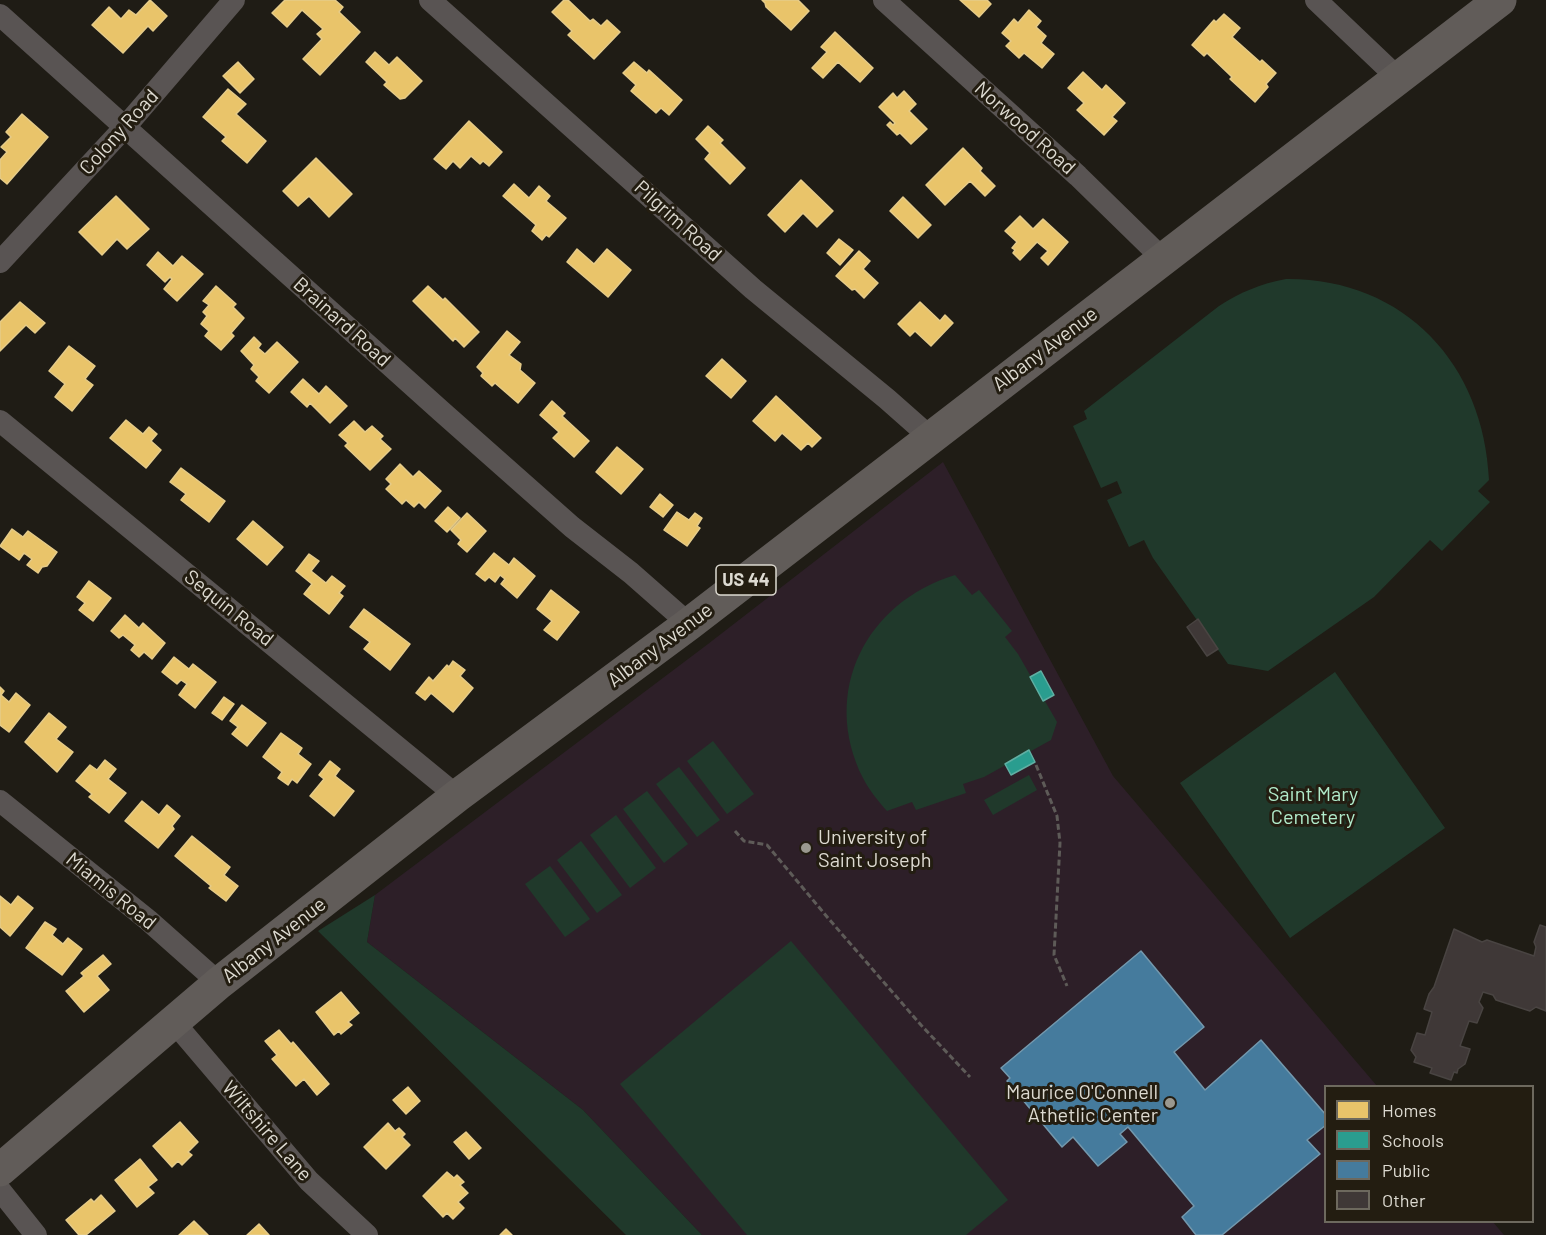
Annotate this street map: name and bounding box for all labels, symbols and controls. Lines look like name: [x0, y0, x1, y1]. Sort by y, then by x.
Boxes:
street label: Norwood Road: [970, 76, 1080, 180]
street label: Colony Road: [74, 84, 164, 180]
street label: Pilgrim Road: [629, 175, 727, 267]
street label: Brainard Road: [288, 272, 396, 372]
street label: Albany Avenue: [988, 302, 1102, 396]
street label: Sequin Road: [179, 565, 279, 651]
road number: US 44: [716, 565, 776, 595]
street label: Albany Avenue: [603, 598, 717, 692]
park label: Saint Mary Cemetery: [1268, 782, 1358, 829]
place label: University of Saint Joseph: [818, 825, 932, 872]
marker: University of Saint Joseph: [799, 841, 813, 855]
street label: Miamis Road: [61, 847, 161, 935]
street label: Albany Avenue: [217, 892, 331, 988]
street label: Wiltshire Lane: [217, 1076, 317, 1186]
place label: Maurice O'Connell Athetlic Center: [1006, 1080, 1158, 1127]
legend: [1324, 1085, 1534, 1223]
marker: Maurice O'Connell Athetlic Center: [1163, 1096, 1177, 1110]
text: Homes: [1382, 1099, 1436, 1121]
text: Schools: [1382, 1129, 1444, 1151]
text: Public: [1382, 1159, 1430, 1181]
text: Other: [1382, 1189, 1425, 1211]

